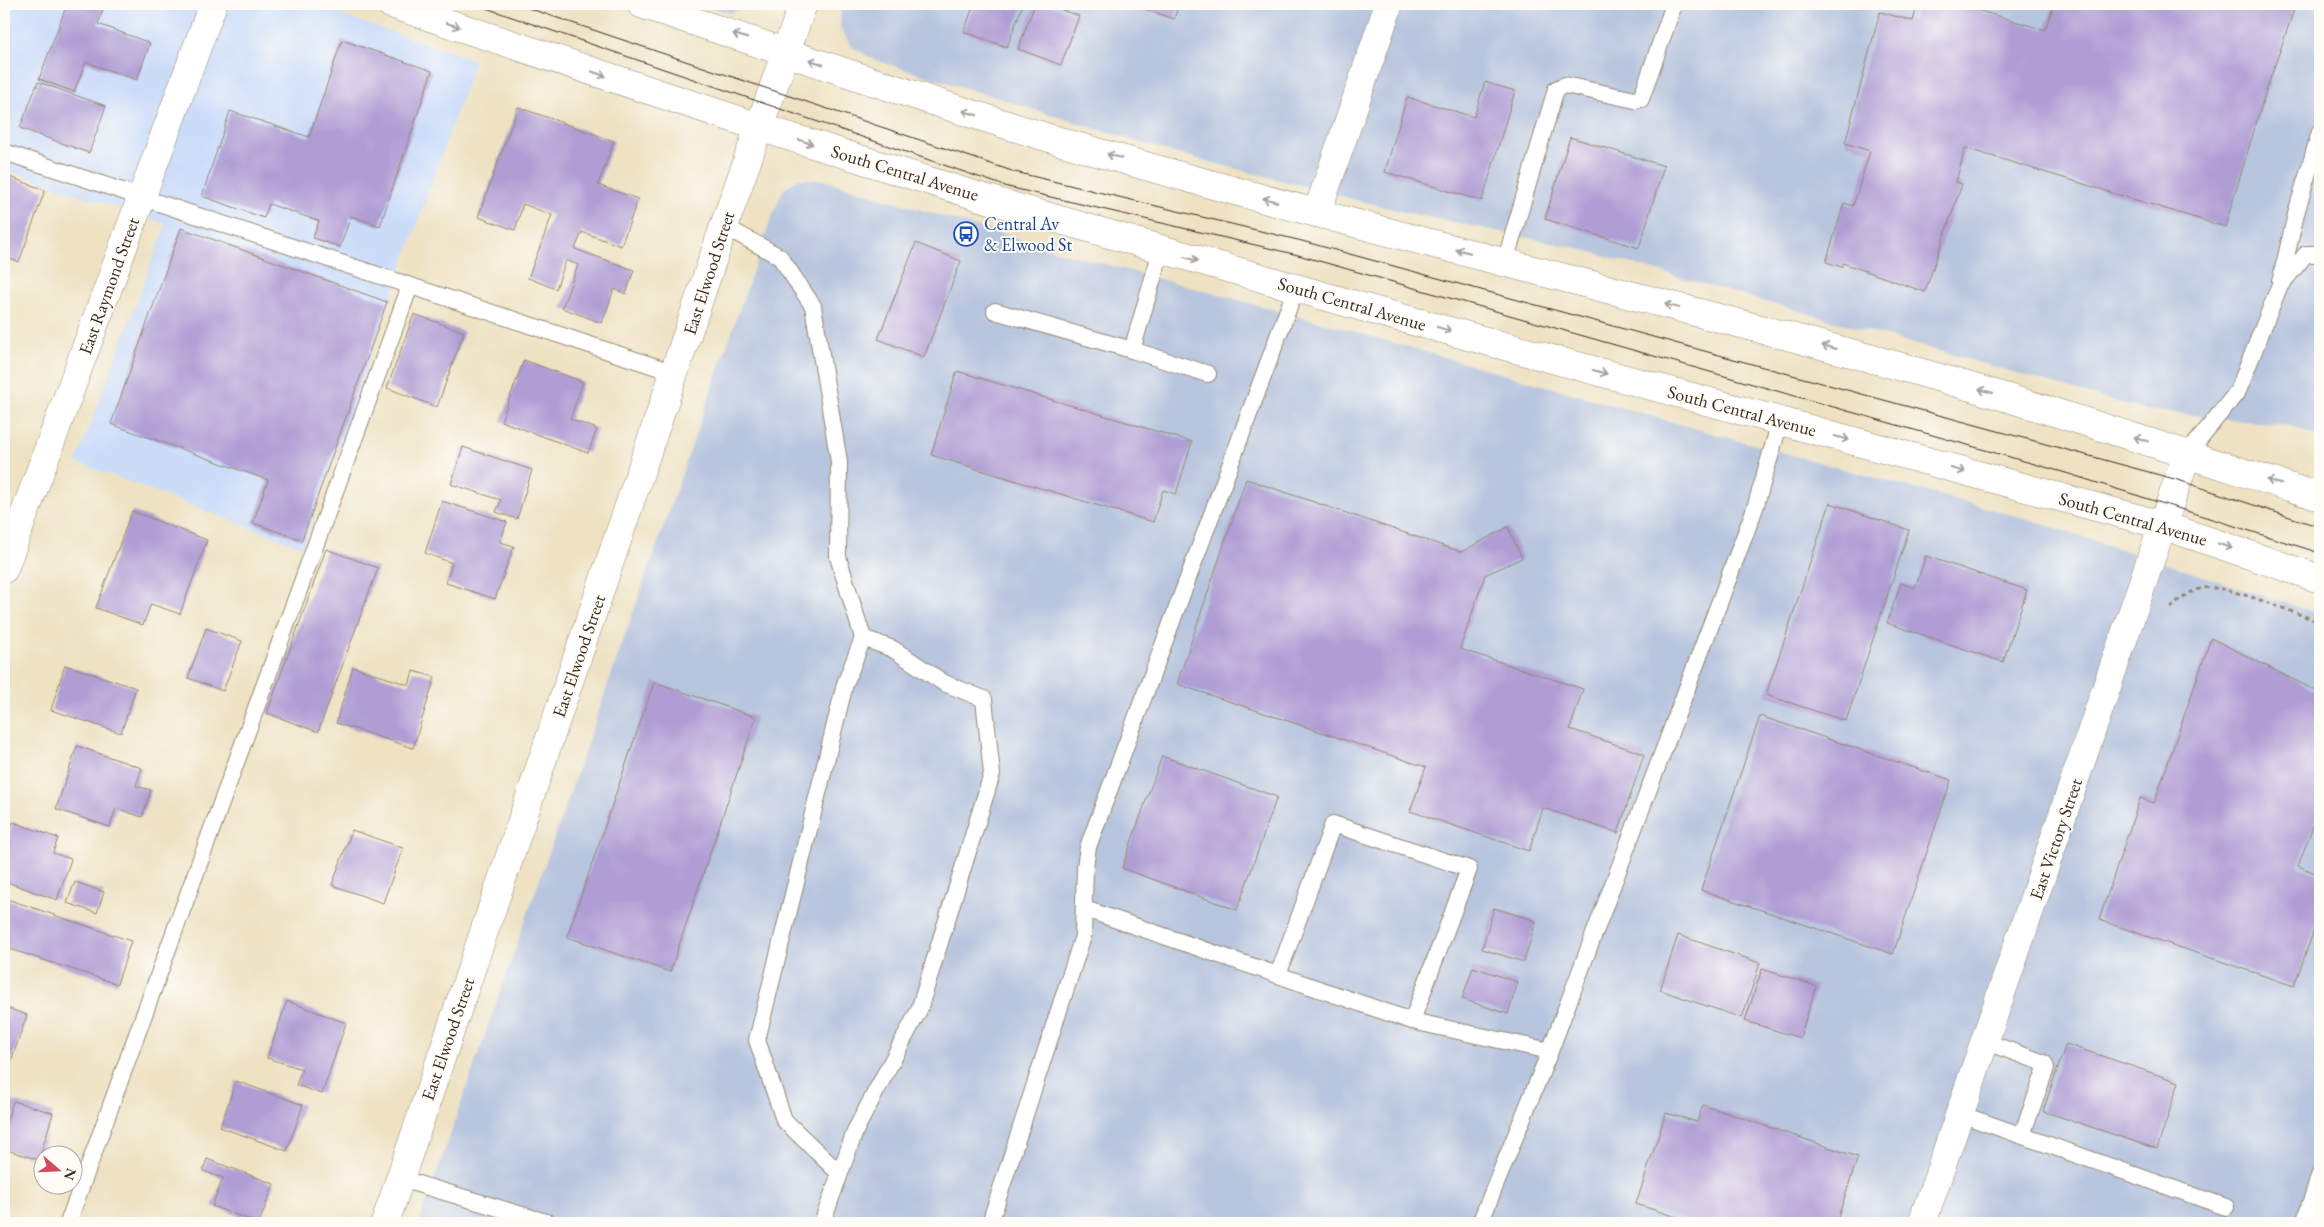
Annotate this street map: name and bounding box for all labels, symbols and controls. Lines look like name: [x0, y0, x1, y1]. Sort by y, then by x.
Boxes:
one-way arrow: [445, 21, 461, 30]
one-way arrow: [732, 31, 748, 41]
one-way arrow: [809, 57, 825, 66]
one-way arrow: [591, 69, 607, 79]
one-way arrow: [963, 108, 979, 118]
one-way arrow: [797, 138, 813, 147]
street label: South Central Avenue: [829, 139, 982, 206]
one-way arrow: [1106, 151, 1122, 161]
one-way arrow: [1263, 195, 1279, 205]
street label: East Elwood Street: [678, 208, 739, 337]
place label: Central Av & Elwood St: [984, 212, 1072, 256]
street label: East Raymond Street: [73, 214, 144, 358]
bus stop icon: Central Av & Elwood St: [953, 221, 979, 247]
one-way arrow: [1456, 246, 1472, 255]
one-way arrow: [1182, 255, 1198, 264]
street label: South Central Avenue: [1275, 271, 1429, 336]
one-way arrow: [1665, 301, 1681, 310]
one-way arrow: [1435, 325, 1451, 335]
one-way arrow: [1822, 342, 1838, 351]
one-way arrow: [1592, 368, 1608, 378]
street label: South Central Avenue: [1665, 380, 1819, 441]
one-way arrow: [1978, 386, 1994, 396]
one-way arrow: [1833, 434, 1849, 443]
one-way arrow: [2133, 434, 2149, 444]
one-way arrow: [1950, 465, 1966, 475]
one-way arrow: [2266, 477, 2282, 487]
street label: South Central Avenue: [2056, 486, 2210, 551]
one-way arrow: [2217, 542, 2233, 552]
street label: East Elwood Street: [547, 591, 610, 720]
street label: East Victory Street: [2024, 775, 2087, 903]
street label: East Elwood Street: [416, 974, 479, 1103]
north arrow: [32, 1144, 82, 1194]
text: N: [60, 1166, 81, 1183]

